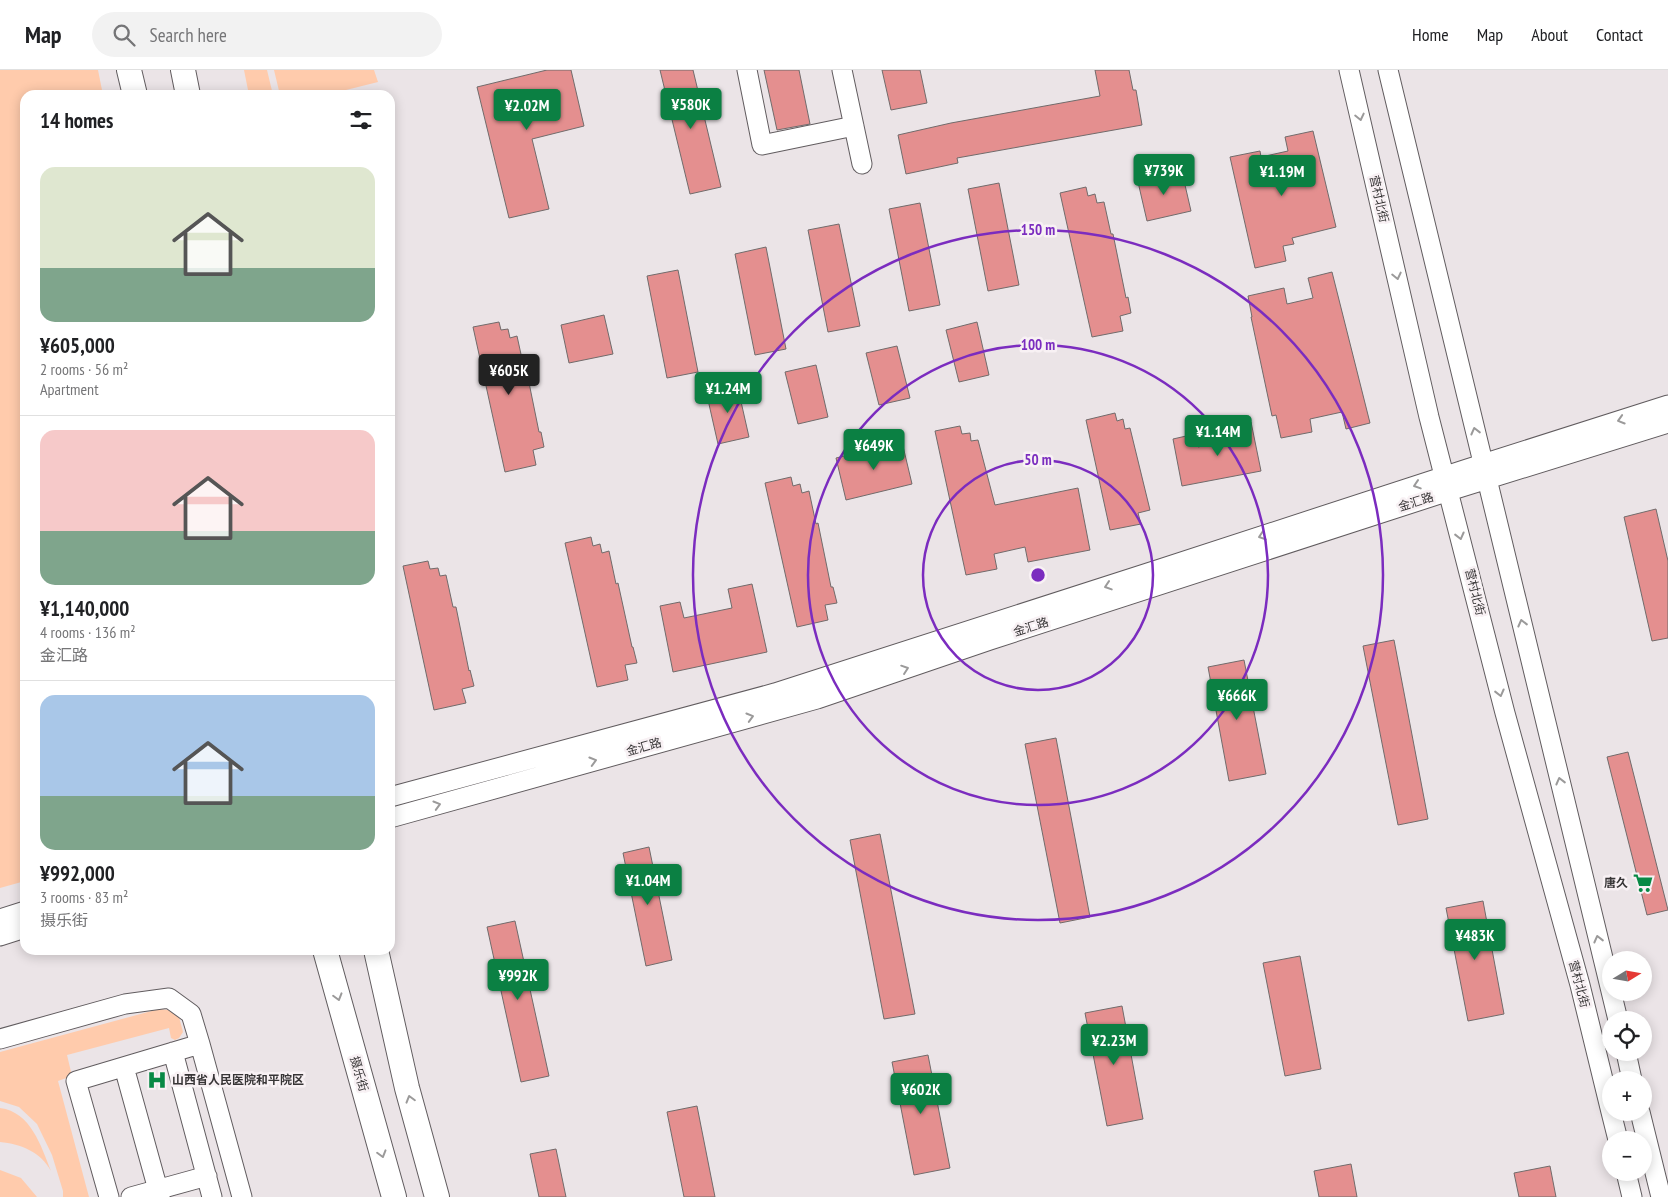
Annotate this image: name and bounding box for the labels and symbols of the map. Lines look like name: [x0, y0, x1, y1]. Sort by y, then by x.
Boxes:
pin: ¥2.02M: [486, 88, 568, 131]
pin: ¥580K: [656, 88, 726, 130]
one-way arrow: [1354, 113, 1365, 122]
pin: ¥739K: [1129, 154, 1199, 196]
pin: ¥1.19M: [1241, 154, 1323, 197]
street label: 营村北街: [1367, 174, 1392, 224]
text: 150 m: [1021, 220, 1055, 239]
one-way arrow: [1391, 271, 1402, 280]
text: 100 m: [1021, 335, 1055, 354]
pin: ¥605K: [474, 354, 544, 396]
pin: ¥1.24M: [687, 372, 769, 414]
pin: ¥1.14M: [1177, 414, 1259, 457]
one-way arrow: [1618, 414, 1626, 424]
one-way arrow: [1470, 426, 1481, 435]
pin: ¥649K: [839, 428, 909, 471]
text: 50 m: [1024, 450, 1052, 469]
one-way arrow: [1413, 479, 1421, 489]
street label: 金汇路: [1396, 489, 1435, 514]
one-way arrow: [1258, 530, 1267, 540]
one-way arrow: [1454, 531, 1465, 540]
centre of rings: [1029, 566, 1047, 584]
street label: 营村北街: [1462, 567, 1489, 617]
one-way arrow: [1104, 580, 1112, 590]
street label: 金汇路: [1011, 614, 1050, 639]
one-way arrow: [1517, 618, 1528, 627]
one-way arrow: [900, 664, 909, 674]
pin: ¥666K: [1202, 678, 1272, 721]
one-way arrow: [1495, 689, 1505, 697]
one-way arrow: [745, 713, 754, 723]
street label: 金汇路: [624, 734, 663, 759]
one-way arrow: [589, 756, 598, 767]
one-way arrow: [1555, 776, 1566, 785]
one-way arrow: [432, 800, 441, 810]
pin: ¥1.04M: [607, 864, 689, 906]
supermarket icon: 唐久: [1632, 872, 1654, 894]
place label: 唐久: [1604, 875, 1628, 890]
pin: ¥483K: [1440, 918, 1510, 961]
one-way arrow: [1593, 934, 1604, 943]
north arrow: [1602, 951, 1652, 1001]
pin: ¥992K: [483, 958, 553, 1001]
street label: 营村北街: [1566, 959, 1593, 1009]
one-way arrow: [333, 992, 343, 1001]
pin: ¥2.23M: [1073, 1024, 1155, 1066]
street label: 摄乐街: [347, 1054, 372, 1093]
hospital icon: 山西省人民医院和平院区: [146, 1069, 168, 1091]
place label: 山西省人民医院和平院区: [172, 1072, 304, 1087]
pin: ¥602K: [886, 1072, 956, 1115]
one-way arrow: [405, 1095, 416, 1104]
one-way arrow: [376, 1149, 386, 1157]

